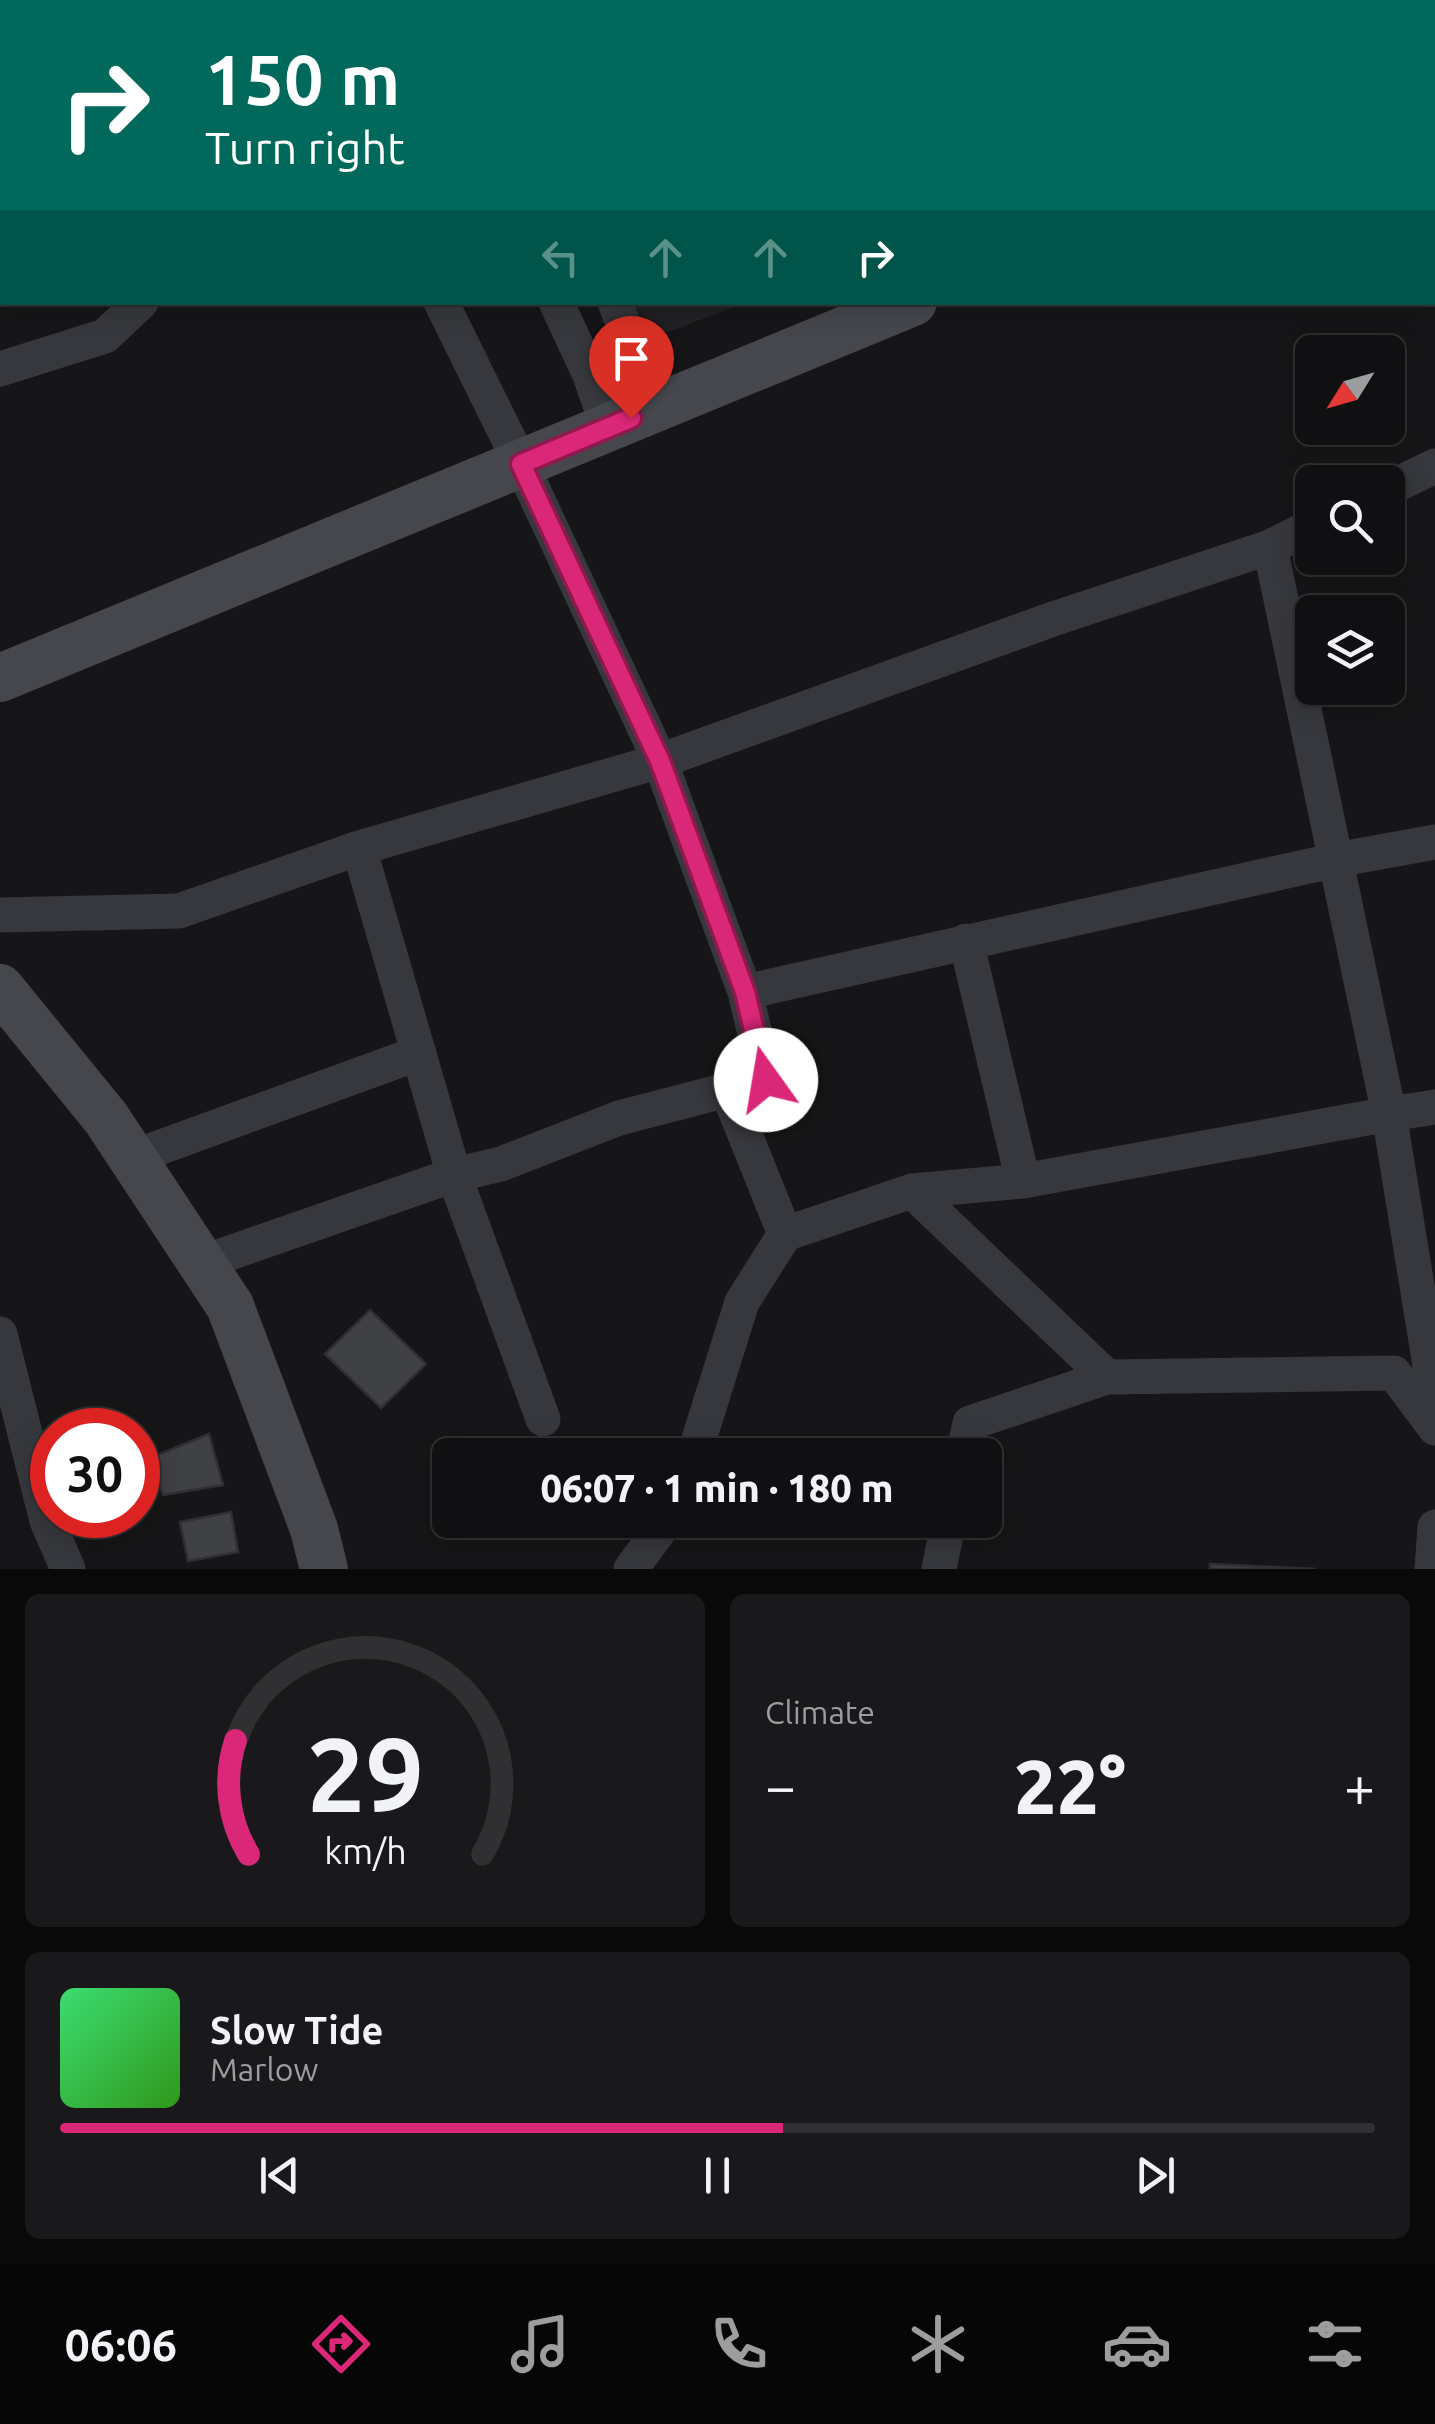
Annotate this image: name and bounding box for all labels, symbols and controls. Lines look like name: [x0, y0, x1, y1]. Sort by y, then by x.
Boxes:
icon: right: [40, 40, 170, 170]
text: 150 m: [205, 40, 400, 118]
text: Turn right: [205, 122, 405, 173]
icon: left: [533, 230, 588, 285]
icon: ahead: [638, 230, 693, 285]
icon: ahead: [743, 230, 798, 285]
icon: right: [848, 230, 903, 285]
pin: [589, 316, 674, 419]
icon: arrive: [604, 331, 659, 386]
north arrow: [1295, 335, 1405, 445]
map controls: [1295, 335, 1405, 705]
button: search: [1295, 465, 1405, 575]
button: layers: [1295, 595, 1405, 705]
position arrow: [714, 1028, 818, 1132]
speed limit sign: 30: [30, 1408, 160, 1538]
text: 06:07 · 1 min · 180 m: [540, 1467, 894, 1509]
text: Climate: [765, 1694, 875, 1730]
text: 29: [306, 1715, 424, 1832]
text: 22°: [1014, 1744, 1126, 1828]
text: −: [765, 1755, 796, 1816]
text: +: [1344, 1755, 1375, 1816]
text: km/h: [324, 1831, 406, 1871]
text: Slow Tide: [210, 2009, 383, 2051]
text: Marlow: [210, 2051, 318, 2087]
icon: previous: [252, 2148, 307, 2203]
icon: pause: [690, 2148, 745, 2203]
icon: next: [1128, 2148, 1183, 2203]
icon: directions: [306, 2309, 376, 2379]
icon: music: [505, 2309, 575, 2379]
icon: phone: [704, 2309, 774, 2379]
icon: climate: [903, 2309, 973, 2379]
icon: car: [1102, 2309, 1172, 2379]
icon: filters: [1300, 2309, 1370, 2379]
text: 06:06: [64, 2319, 177, 2370]

